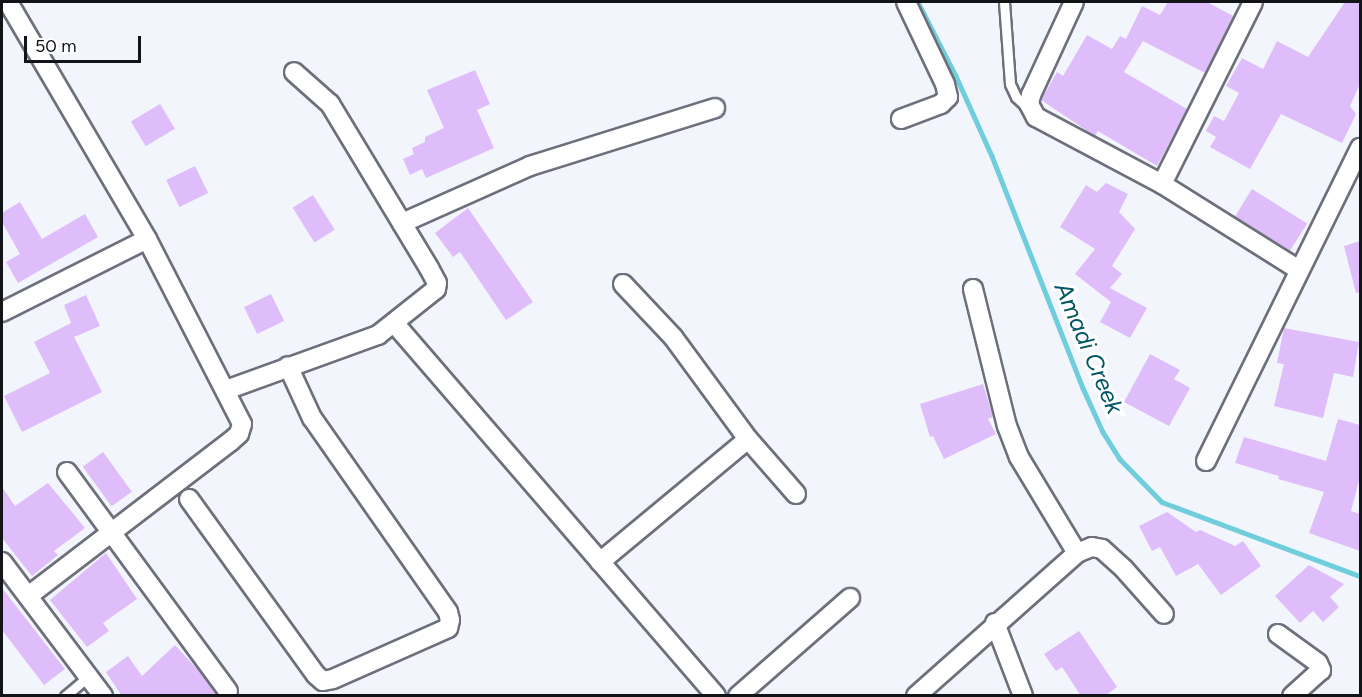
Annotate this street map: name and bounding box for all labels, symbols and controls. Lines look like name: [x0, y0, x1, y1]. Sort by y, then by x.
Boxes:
scale bar: [27, 24, 144, 62]
text: 50 m: [35, 35, 77, 57]
water label: Amadi Creek: [1048, 278, 1130, 418]

